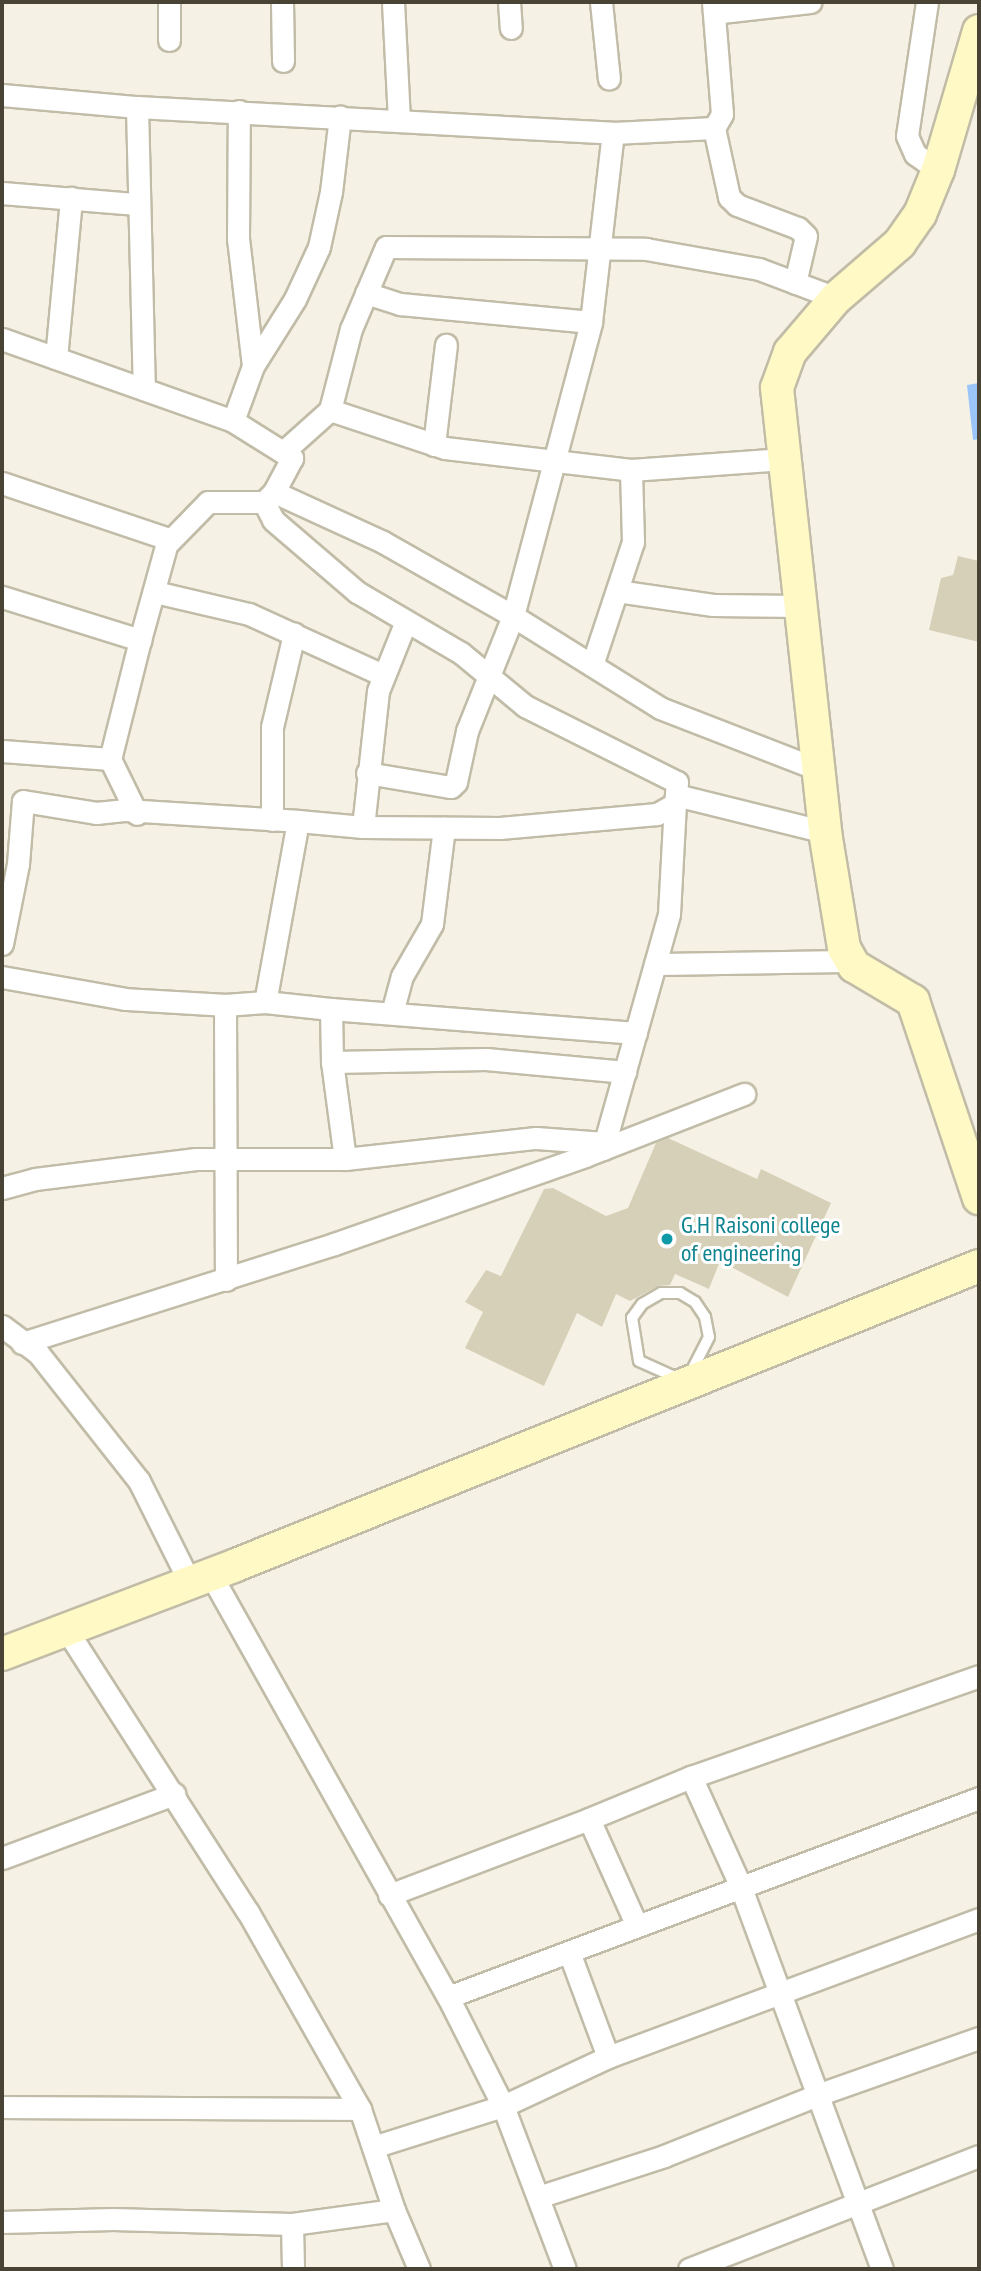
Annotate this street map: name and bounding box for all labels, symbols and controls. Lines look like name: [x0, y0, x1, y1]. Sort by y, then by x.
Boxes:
place label: G.H Raisoni college of engineering: [681, 1211, 840, 1267]
marker: G.H Raisoni college of engineering: [659, 1231, 675, 1247]

